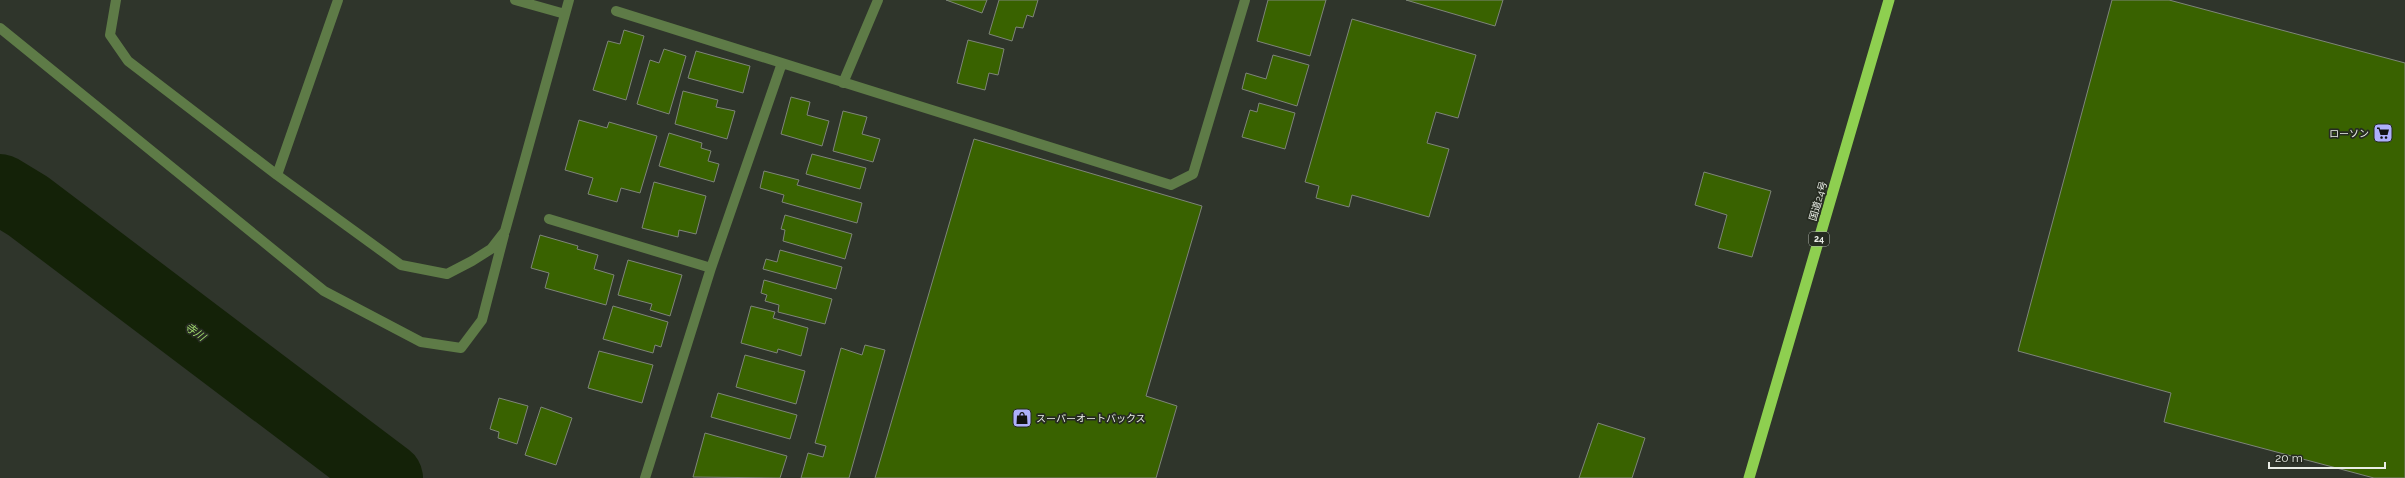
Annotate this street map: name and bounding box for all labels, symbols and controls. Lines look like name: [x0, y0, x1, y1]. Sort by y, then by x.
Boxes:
supermarket icon: ローソン: [2372, 122, 2394, 144]
place label: ローソン: [2329, 128, 2369, 139]
street label: 国道24号: [1807, 180, 1829, 222]
road number: 24: [1809, 232, 1829, 246]
water label: 寺川: [182, 320, 208, 344]
shop icon: スーパーオートバックス: [1011, 407, 1033, 429]
place label: スーパーオートバックス: [1036, 413, 1146, 424]
scale bar: [2269, 444, 2385, 470]
text: 20 m: [2275, 451, 2303, 465]

